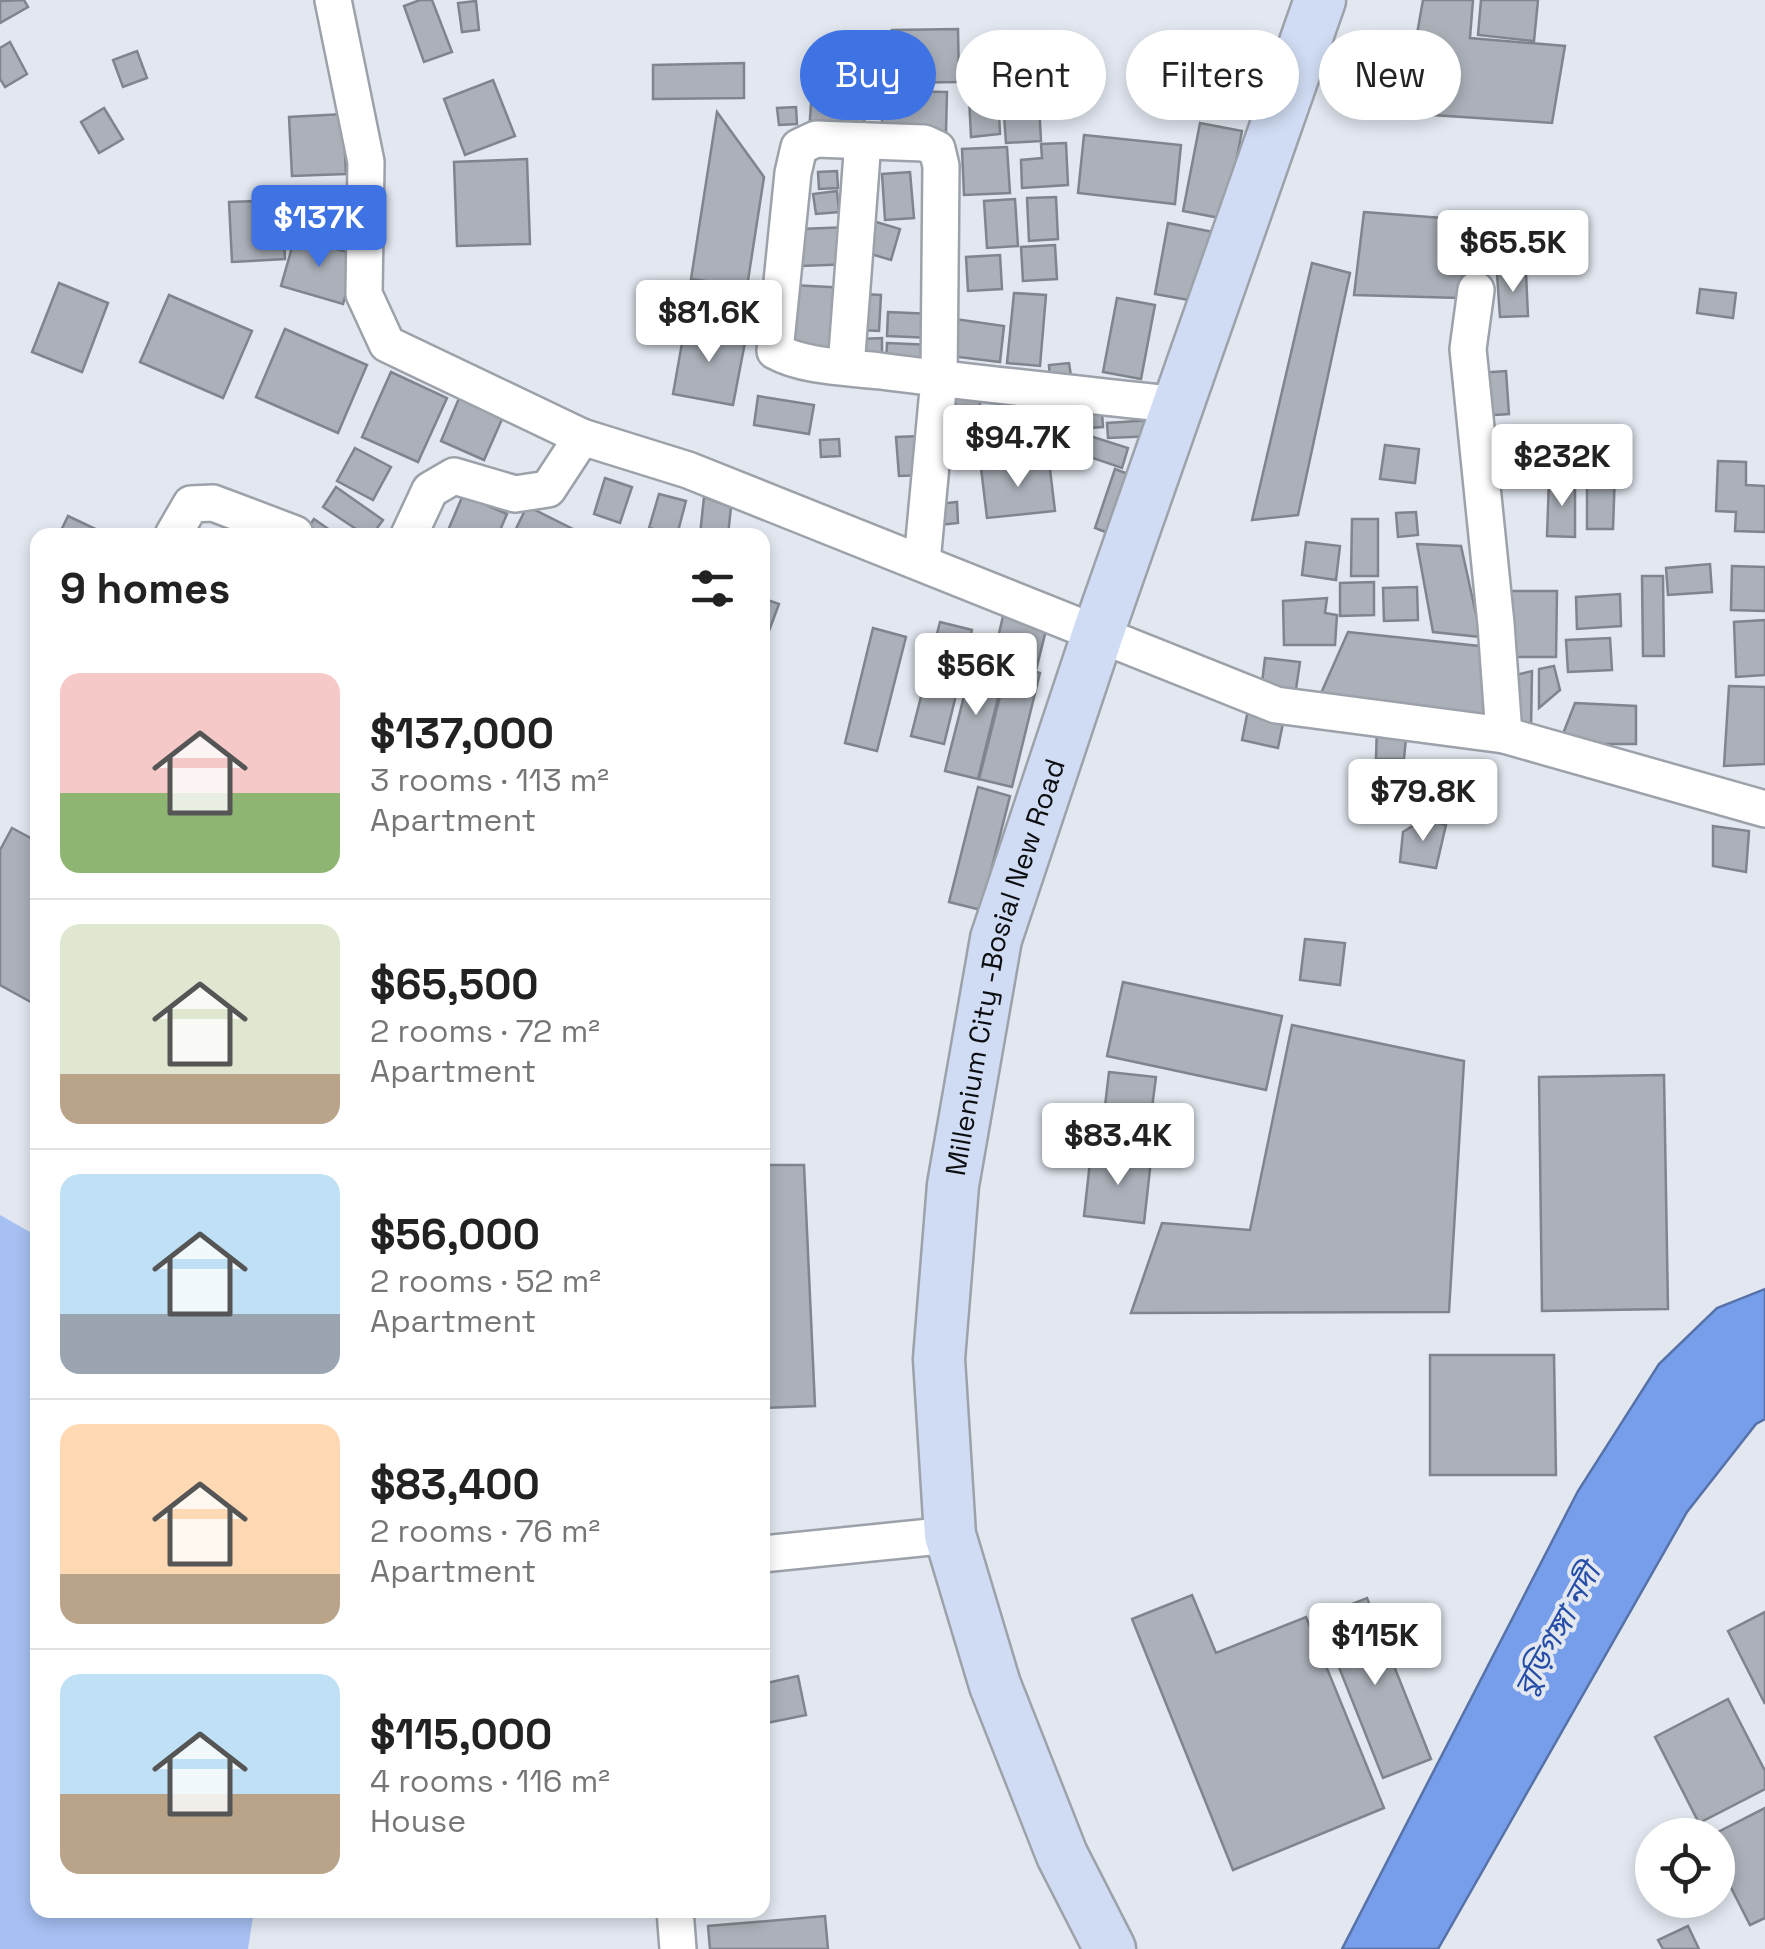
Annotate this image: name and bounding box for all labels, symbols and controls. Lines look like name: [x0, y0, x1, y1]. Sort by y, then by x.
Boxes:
chip: Buy: [800, 30, 936, 120]
chip: Rent: [956, 30, 1106, 120]
chip: Filters: [1126, 30, 1299, 120]
chip: New: [1319, 30, 1461, 120]
pin: $137K: [249, 185, 389, 270]
text: $137K: [273, 197, 365, 237]
pin: $65.5K: [1432, 210, 1594, 295]
text: $65.5K: [1459, 222, 1567, 262]
pin: $81.6K: [628, 280, 790, 365]
text: $81.6K: [658, 292, 760, 332]
pin: $94.7K: [937, 405, 1099, 490]
text: $94.7K: [965, 417, 1071, 457]
pin: $232K: [1492, 424, 1632, 509]
text: $232K: [1514, 436, 1610, 476]
icon: filters: [685, 561, 740, 616]
text: 9 homes: [60, 562, 230, 615]
pin: $56K: [917, 633, 1035, 718]
text: $56K: [937, 645, 1015, 685]
text: $137,000: [370, 707, 554, 760]
icon: home: [140, 713, 260, 833]
street label: Millenium City -Bosial New Road: [937, 754, 1073, 1178]
pin: $79.8K: [1342, 759, 1504, 844]
text: 3 rooms · 113 m²: [370, 760, 609, 800]
text: $79.8K: [1370, 771, 1476, 811]
text: Apartment: [370, 800, 536, 840]
text: $65,500: [370, 958, 539, 1011]
icon: home: [140, 964, 260, 1084]
text: 2 rooms · 72 m²: [370, 1011, 600, 1051]
text: Apartment: [370, 1051, 536, 1091]
pin: $83.4K: [1037, 1103, 1199, 1188]
text: $83.4K: [1064, 1115, 1172, 1155]
text: $56,000: [370, 1208, 540, 1261]
icon: home: [140, 1214, 260, 1334]
text: 2 rooms · 52 m²: [370, 1261, 601, 1301]
text: Apartment: [370, 1301, 536, 1341]
text: $83,400: [370, 1458, 540, 1511]
icon: home: [140, 1464, 260, 1584]
text: 2 rooms · 76 m²: [370, 1511, 600, 1551]
text: Apartment: [370, 1551, 536, 1591]
water label: বুড়িগঙ্গা নদী: [1505, 1552, 1612, 1703]
pin: $115K: [1305, 1603, 1445, 1688]
text: $115K: [1331, 1615, 1419, 1655]
text: $115,000: [370, 1708, 552, 1761]
icon: home: [140, 1714, 260, 1834]
text: 4 rooms · 116 m²: [370, 1761, 610, 1801]
text: House: [370, 1801, 466, 1841]
map controls: [1635, 1818, 1735, 1918]
button: locate: [1635, 1818, 1735, 1918]

